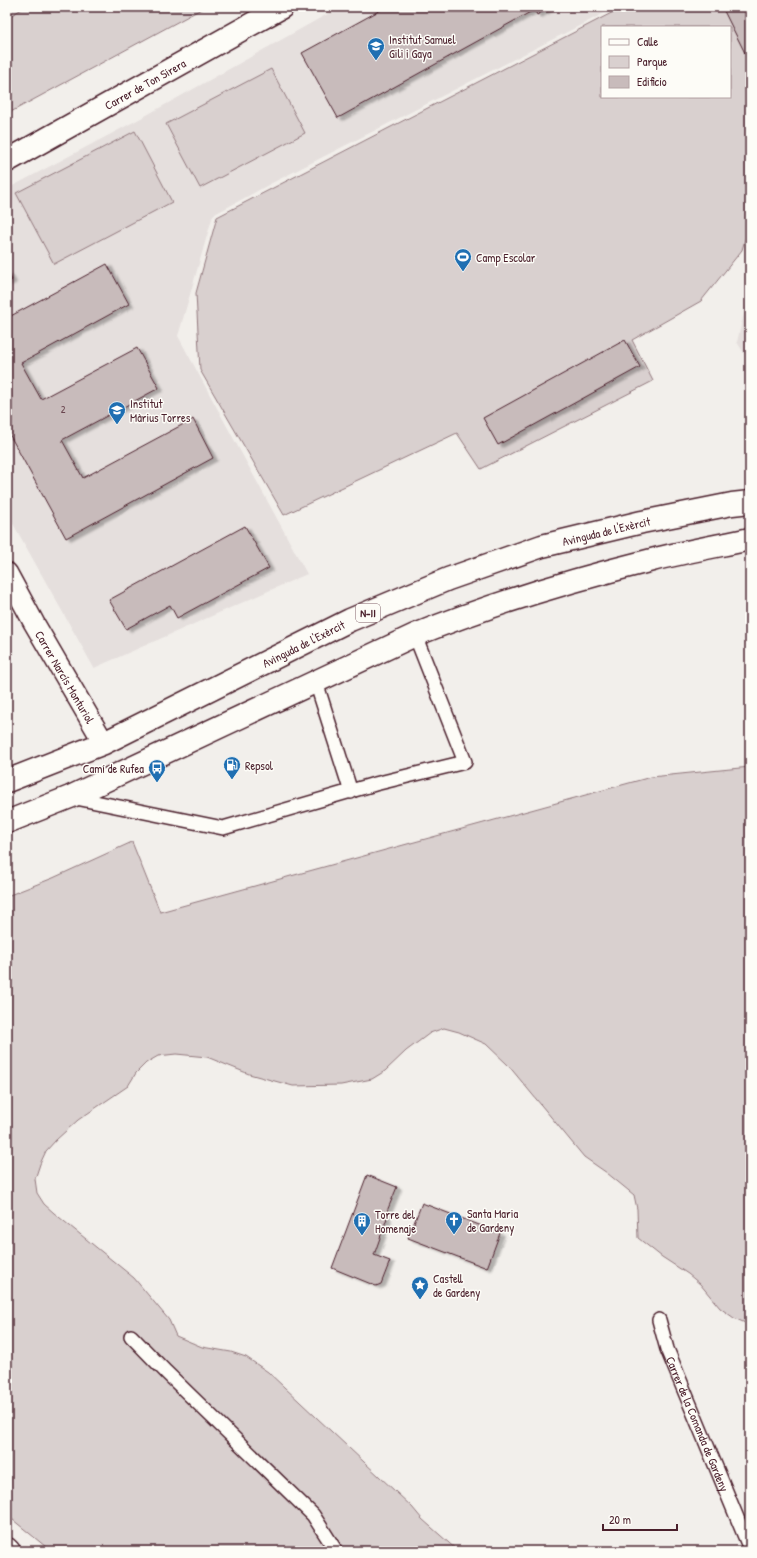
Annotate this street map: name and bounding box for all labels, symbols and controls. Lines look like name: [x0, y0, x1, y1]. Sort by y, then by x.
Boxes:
legend: [601, 26, 731, 98]
place label: Institut Samuel Gili i Gaya: [389, 31, 456, 62]
text: Calle: [637, 33, 658, 50]
school or university icon: Institut Samuel Gili i Gaya: [366, 36, 386, 61]
text: Parque: [637, 53, 667, 70]
street label: Carrer de Ton Sirera: [101, 54, 189, 113]
text: Edificio: [637, 73, 667, 90]
sports icon: Camp Escolar: [453, 247, 473, 272]
place label: Camp Escolar: [476, 249, 536, 266]
place label: Institut Màrius Torres: [130, 395, 191, 426]
school or university icon: Institut Màrius Torres: [107, 400, 127, 425]
house number: 2: [61, 403, 66, 416]
street label: Avinguda de l'Exèrcit: [560, 512, 653, 549]
road number: N-II: [356, 604, 380, 622]
street label: Avinguda de l'Exèrcit: [259, 615, 348, 671]
street label: Carrer Narcís Monturiol: [32, 627, 100, 727]
fuel station icon: Repsol: [222, 755, 242, 780]
place label: Repsol: [245, 757, 274, 774]
bus stop icon: Camí de Rufea: [147, 758, 167, 783]
place label: Camí de Rufea: [83, 760, 144, 777]
place label: Santa Maria de Gardeny: [467, 1205, 518, 1236]
place label: Torre del Homenaje: [375, 1206, 416, 1237]
church icon: Santa Maria de Gardeny: [444, 1210, 464, 1235]
building icon: Torre del Homenaje: [352, 1211, 372, 1236]
place label: Castell de Gardeny: [433, 1270, 480, 1301]
place icon: Castell de Gardeny: [410, 1275, 430, 1300]
street label: Carrer de la Comanda de Gardeny: [662, 1354, 734, 1494]
scale bar: [603, 1506, 677, 1532]
text: 20 m: [609, 1511, 631, 1528]

